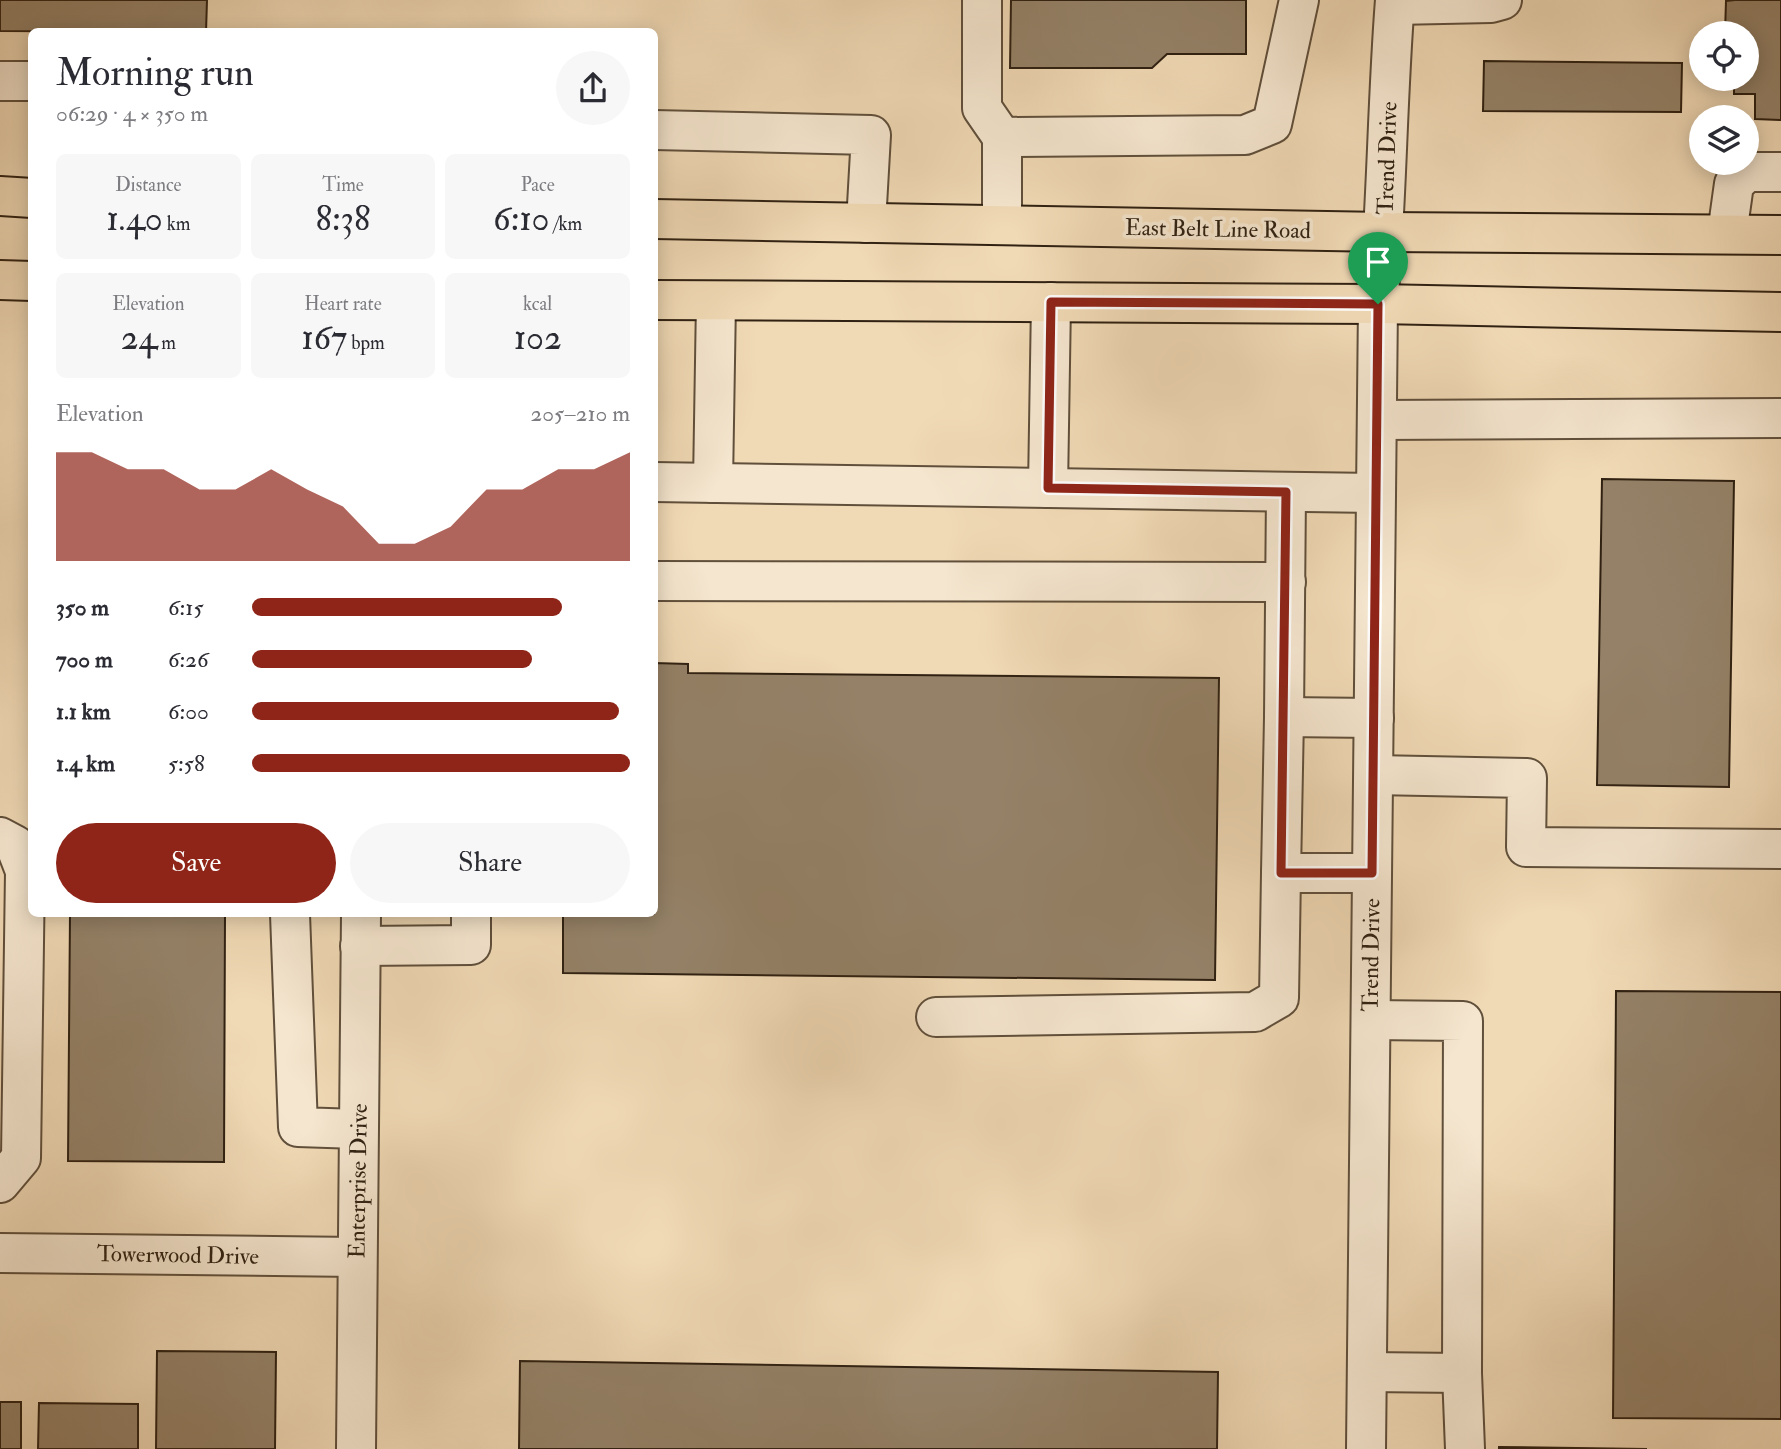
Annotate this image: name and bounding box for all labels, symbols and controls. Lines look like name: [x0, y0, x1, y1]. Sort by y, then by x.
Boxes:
map controls: [1689, 21, 1759, 175]
button: locate: [1689, 21, 1759, 91]
text: Morning run: [56, 49, 254, 97]
button: share: [556, 51, 630, 125]
text: 06:29 · 4 × 350 m: [56, 99, 208, 128]
street label: Trend Drive: [1371, 100, 1403, 215]
button: layers: [1689, 105, 1759, 175]
text: Distance: [115, 173, 182, 197]
text: Time: [322, 173, 364, 197]
text: Pace: [521, 173, 555, 197]
text: 1.40: [106, 197, 163, 241]
text: 8:38: [316, 197, 370, 241]
text: 6:10: [493, 197, 550, 241]
text: km: [163, 212, 191, 236]
text: /km: [550, 212, 582, 236]
street label: East Belt Line Road: [1125, 213, 1311, 245]
pin: [1348, 232, 1408, 304]
icon: arrive: [1359, 243, 1397, 281]
text: Elevation: [112, 292, 185, 316]
text: Heart rate: [304, 292, 382, 316]
text: kcal: [523, 292, 552, 316]
text: 24: [121, 316, 157, 360]
text: 167: [301, 316, 347, 360]
text: 102: [514, 316, 562, 360]
text: m: [157, 331, 176, 355]
text: bpm: [347, 331, 385, 355]
text: Elevation: [56, 399, 144, 428]
text: 205–210 m: [531, 399, 630, 428]
text: 350 m: [56, 593, 109, 622]
text: 6:15: [168, 593, 204, 622]
text: 700 m: [56, 645, 113, 674]
text: 6:26: [168, 645, 209, 674]
text: 1.1 km: [56, 697, 111, 726]
text: 6:00: [168, 697, 209, 726]
text: 1.4 km: [56, 749, 115, 778]
text: 5:58: [168, 749, 205, 778]
button: Save: [56, 823, 336, 903]
button: Share: [350, 823, 630, 903]
street label: Trend Drive: [1356, 898, 1386, 1012]
street label: Enterprise Drive: [342, 1103, 375, 1259]
street label: Towerwood Drive: [97, 1239, 260, 1271]

